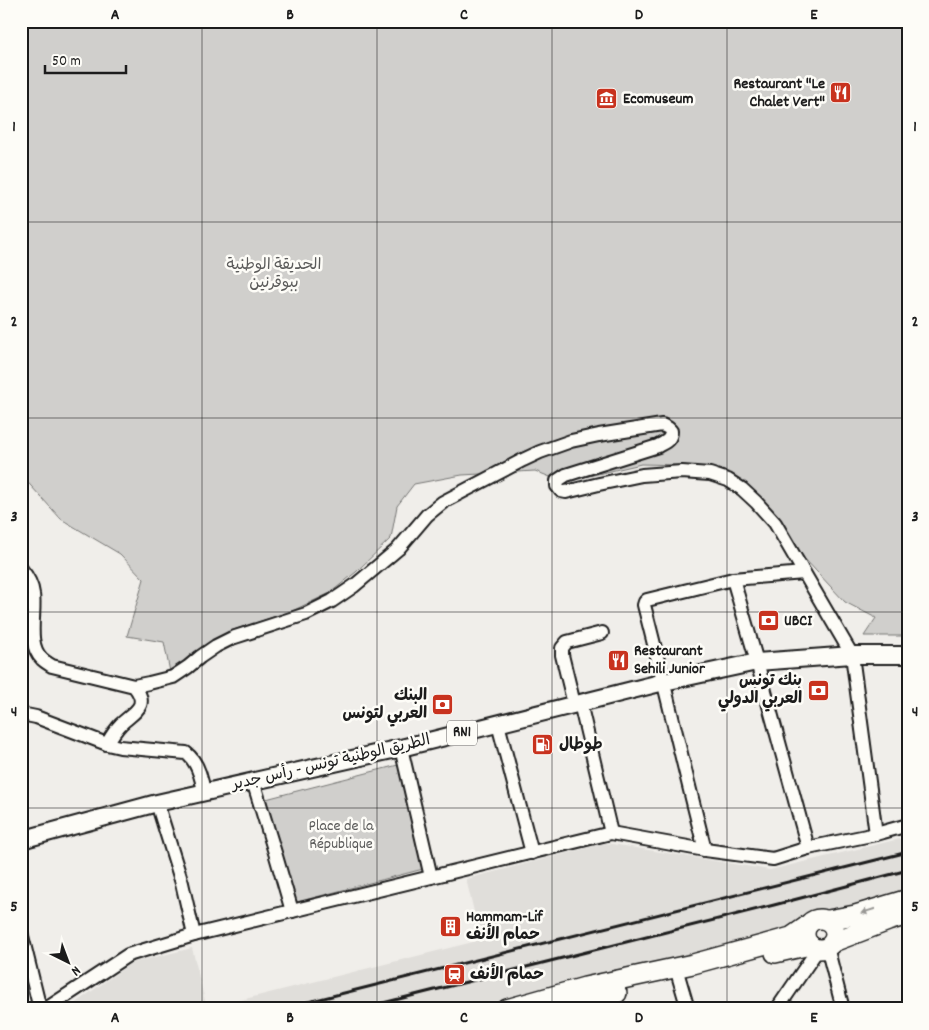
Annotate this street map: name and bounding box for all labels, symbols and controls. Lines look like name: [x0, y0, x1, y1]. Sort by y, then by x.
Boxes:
text: A: [111, 4, 120, 27]
text: B: [286, 4, 294, 27]
text: C: [460, 4, 468, 27]
text: D: [635, 4, 644, 27]
text: E: [810, 4, 818, 27]
scale bar: [45, 42, 126, 74]
text: 50 m: [52, 51, 81, 73]
place label: Restaurant "Le Chalet Vert": [733, 73, 825, 114]
restaurant icon: Restaurant "Le Chalet Vert": [829, 81, 853, 105]
museum icon: Ecomuseum: [595, 87, 619, 111]
place label: Ecomuseum: [623, 88, 693, 111]
text: 1: [12, 116, 16, 139]
text: 1: [913, 116, 917, 139]
park label: الحديقة الوطنية ببوقرنين: [227, 254, 321, 295]
text: 2: [11, 311, 18, 334]
text: 2: [912, 311, 919, 334]
text: 3: [10, 506, 18, 529]
text: 3: [911, 506, 919, 529]
bank icon: UBCI: [756, 609, 780, 633]
place label: UBCI: [784, 610, 813, 633]
place label: Restaurant Sehili Junior: [634, 640, 706, 681]
restaurant icon: Restaurant Sehili Junior: [606, 648, 630, 672]
place label: بنك تونس العربي الدولي: [718, 670, 802, 712]
bank icon: بنك تونس العربي الدولي: [806, 678, 830, 702]
place label: البنك العربي لتونس: [343, 685, 427, 727]
bank icon: البنك العربي لتونس: [431, 693, 455, 717]
text: 4: [11, 701, 17, 724]
text: 4: [912, 701, 918, 724]
road number: RN1: [447, 720, 477, 746]
street label: الطريق الوطنية تونس - رأس جدير: [227, 729, 433, 798]
fuel station icon: طوطال: [531, 733, 555, 757]
place label: طوطال: [559, 734, 603, 757]
park label: Place de la République: [308, 815, 374, 856]
text: 5: [10, 896, 18, 919]
text: 5: [911, 896, 919, 919]
place label: Hammam-Lif حمام الأنف: [466, 906, 544, 947]
one-way arrow: [860, 907, 875, 915]
building icon: Hammam-Lif حمام الأنف: [438, 914, 462, 938]
north arrow: [42, 938, 92, 988]
text: N: [66, 960, 85, 980]
place label: حمام الأنف: [470, 962, 544, 987]
station icon: حمام الأنف: [442, 963, 466, 987]
text: A: [111, 1007, 120, 1030]
text: B: [286, 1007, 294, 1030]
text: C: [460, 1007, 468, 1030]
text: D: [635, 1007, 644, 1030]
text: E: [810, 1007, 818, 1030]

